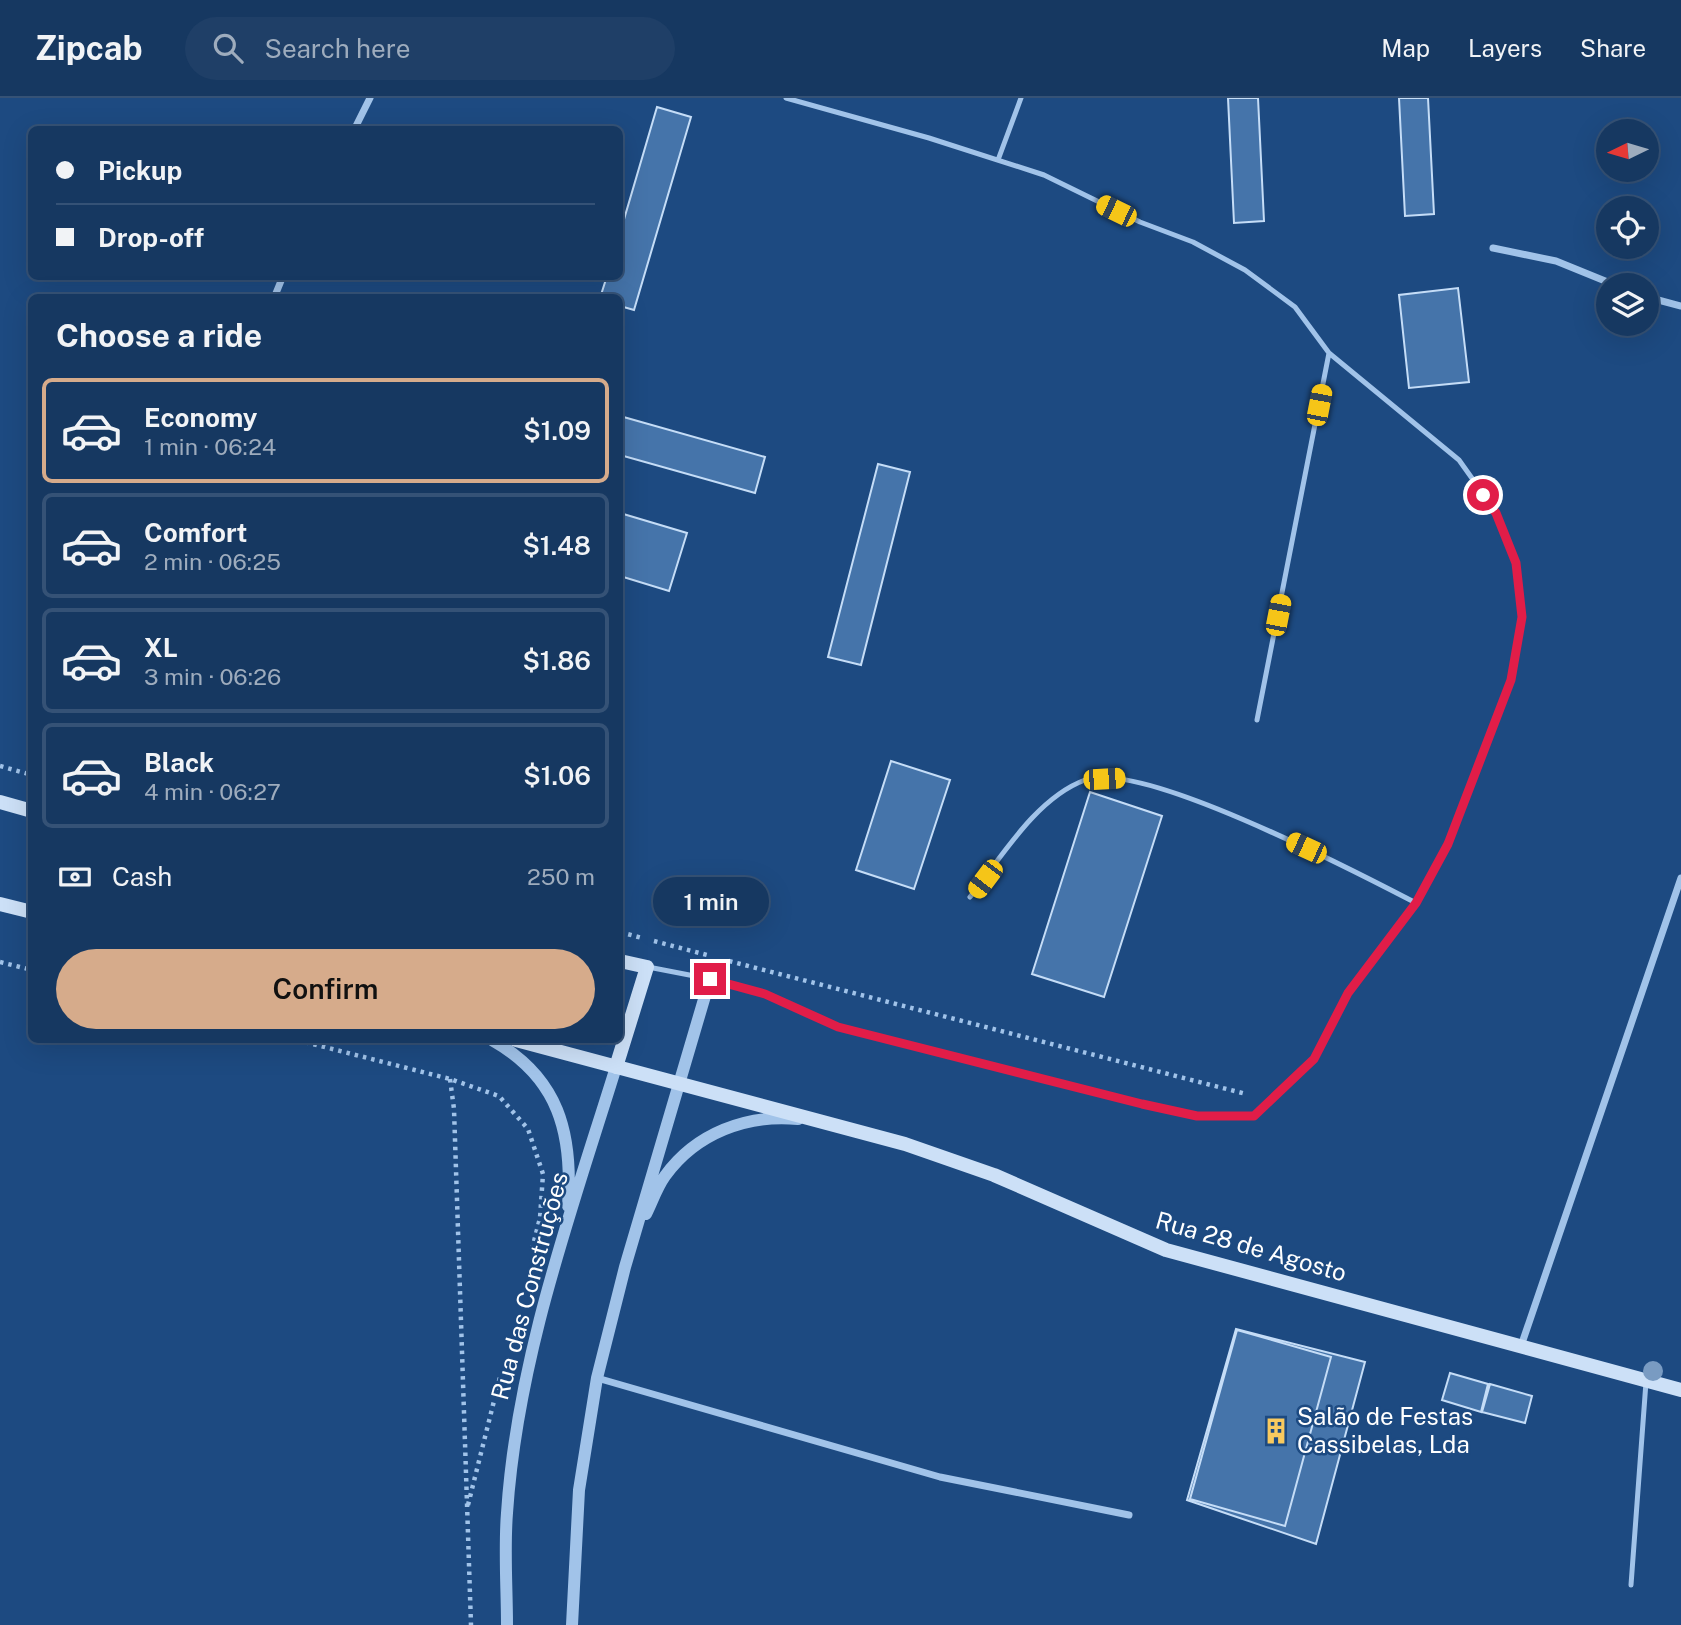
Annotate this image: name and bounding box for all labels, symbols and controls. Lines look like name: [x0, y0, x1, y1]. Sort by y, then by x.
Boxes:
search box: [185, 17, 675, 80]
text: Zipcab: [35, 29, 143, 67]
icon: search: [209, 29, 247, 67]
text: Search here: [265, 33, 411, 64]
text: Map: [1381, 34, 1430, 62]
text: Layers: [1468, 34, 1542, 62]
text: Share: [1580, 34, 1646, 62]
north arrow: [1596, 119, 1659, 182]
map controls: [1596, 119, 1659, 336]
text: Pickup: [98, 155, 182, 186]
car: [1093, 192, 1140, 230]
button: locate: [1596, 196, 1659, 259]
text: Drop-off: [98, 222, 204, 253]
button: layers: [1596, 273, 1659, 336]
text: Choose a ride: [56, 317, 262, 354]
car: [1305, 382, 1334, 428]
icon: car: [60, 399, 123, 462]
text: Economy: [144, 402, 257, 433]
text: $1.09: [523, 415, 591, 446]
text: 1 min · 06:24: [144, 433, 276, 460]
route start: [1467, 479, 1499, 511]
icon: car: [60, 514, 123, 577]
text: Comfort: [144, 517, 247, 548]
text: $1.48: [522, 530, 591, 561]
text: 2 min · 06:25: [144, 548, 281, 575]
car: [1264, 592, 1293, 638]
icon: car: [60, 629, 123, 692]
text: XL: [144, 632, 178, 663]
text: $1.86: [522, 645, 591, 676]
text: 3 min · 06:26: [144, 663, 281, 690]
icon: car: [60, 744, 123, 807]
text: Black: [144, 747, 214, 778]
text: $1.06: [523, 760, 591, 791]
car: [1083, 767, 1126, 791]
text: 4 min · 06:27: [144, 778, 281, 805]
car: [1283, 830, 1330, 866]
car: [964, 856, 1007, 902]
icon: cash: [56, 858, 94, 896]
text: Cash: [112, 861, 172, 892]
text: 250 m: [527, 863, 595, 890]
callout: 1 min: [652, 878, 768, 926]
text: 1 min: [684, 888, 738, 915]
button: Confirm: [56, 949, 595, 1029]
route end: [694, 963, 726, 995]
street label: Rua das Construções: [485, 1169, 573, 1403]
street label: Rua 28 de Agosto: [1153, 1205, 1350, 1287]
place label: Salão de Festas Cassibelas, Lda: [1297, 1402, 1473, 1458]
building icon: Salão de Festas Cassibelas, Lda: [1261, 1416, 1291, 1446]

